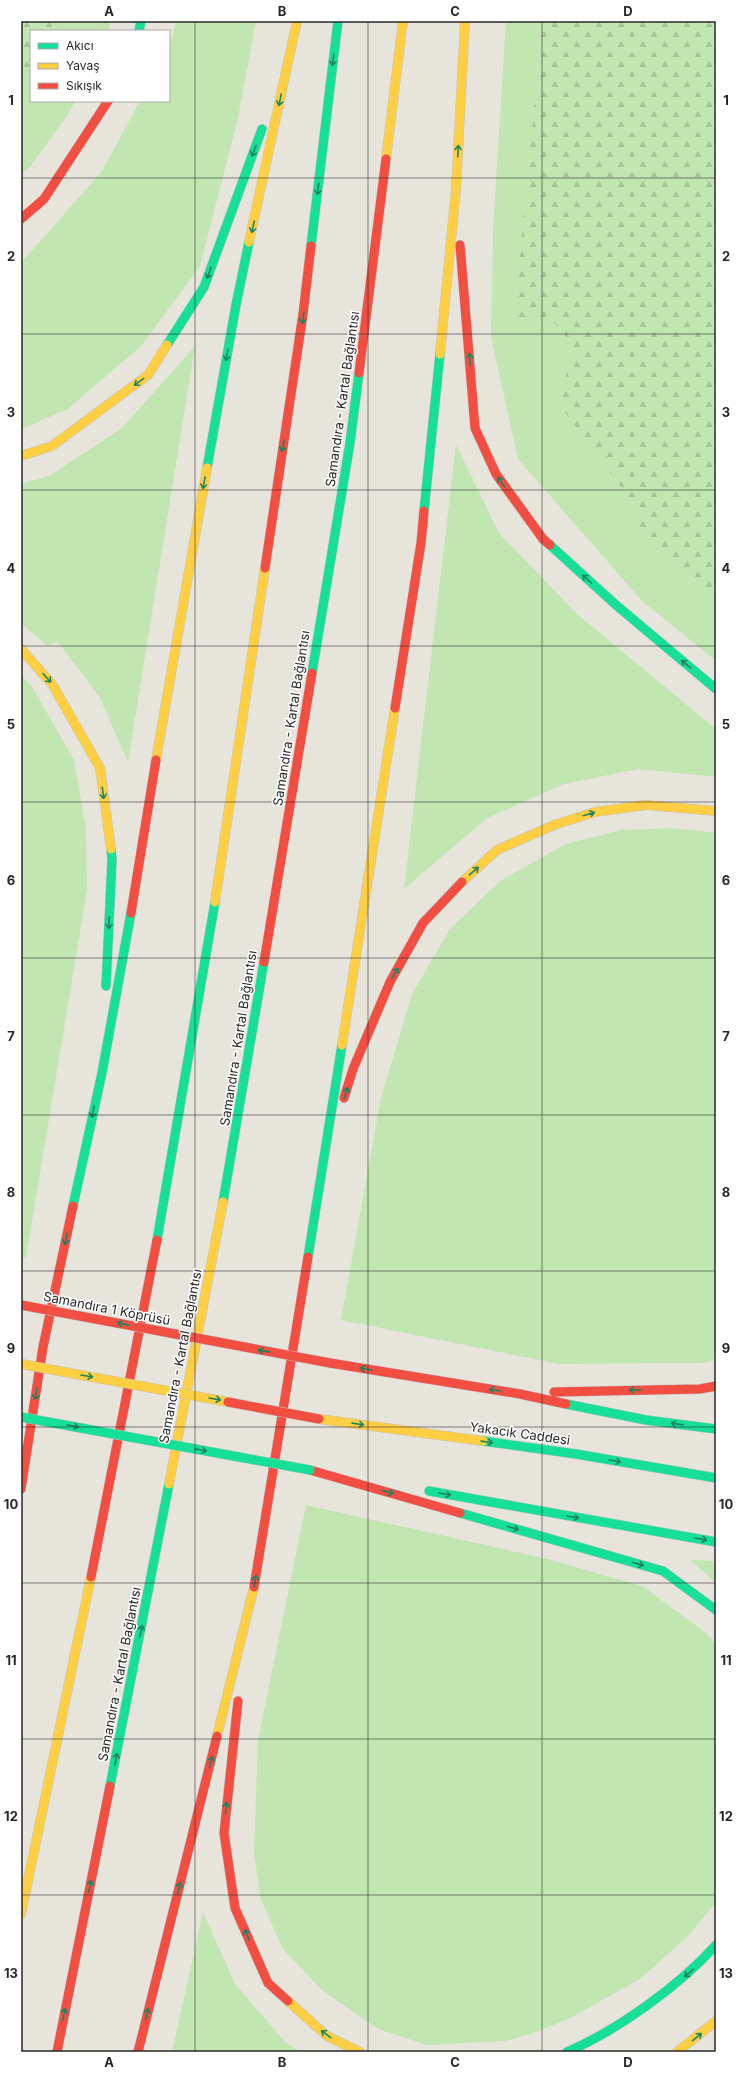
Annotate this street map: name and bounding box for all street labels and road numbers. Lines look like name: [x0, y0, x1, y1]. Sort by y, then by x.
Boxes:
street label: Samandıra - Kartal Bağlantısı: [322, 310, 362, 488]
street label: Samandıra - Kartal Bağlantısı: [269, 629, 313, 807]
street label: Samandıra - Kartal Bağlantısı: [216, 949, 260, 1127]
street label: Samandıra - Kartal Bağlantısı: [155, 1267, 205, 1445]
street label: Samandıra 1 Köprüsü: [42, 1288, 172, 1328]
street label: Yakacık Caddesi: [469, 1418, 571, 1448]
street label: Samandıra - Kartal Bağlantısı: [94, 1585, 144, 1763]

